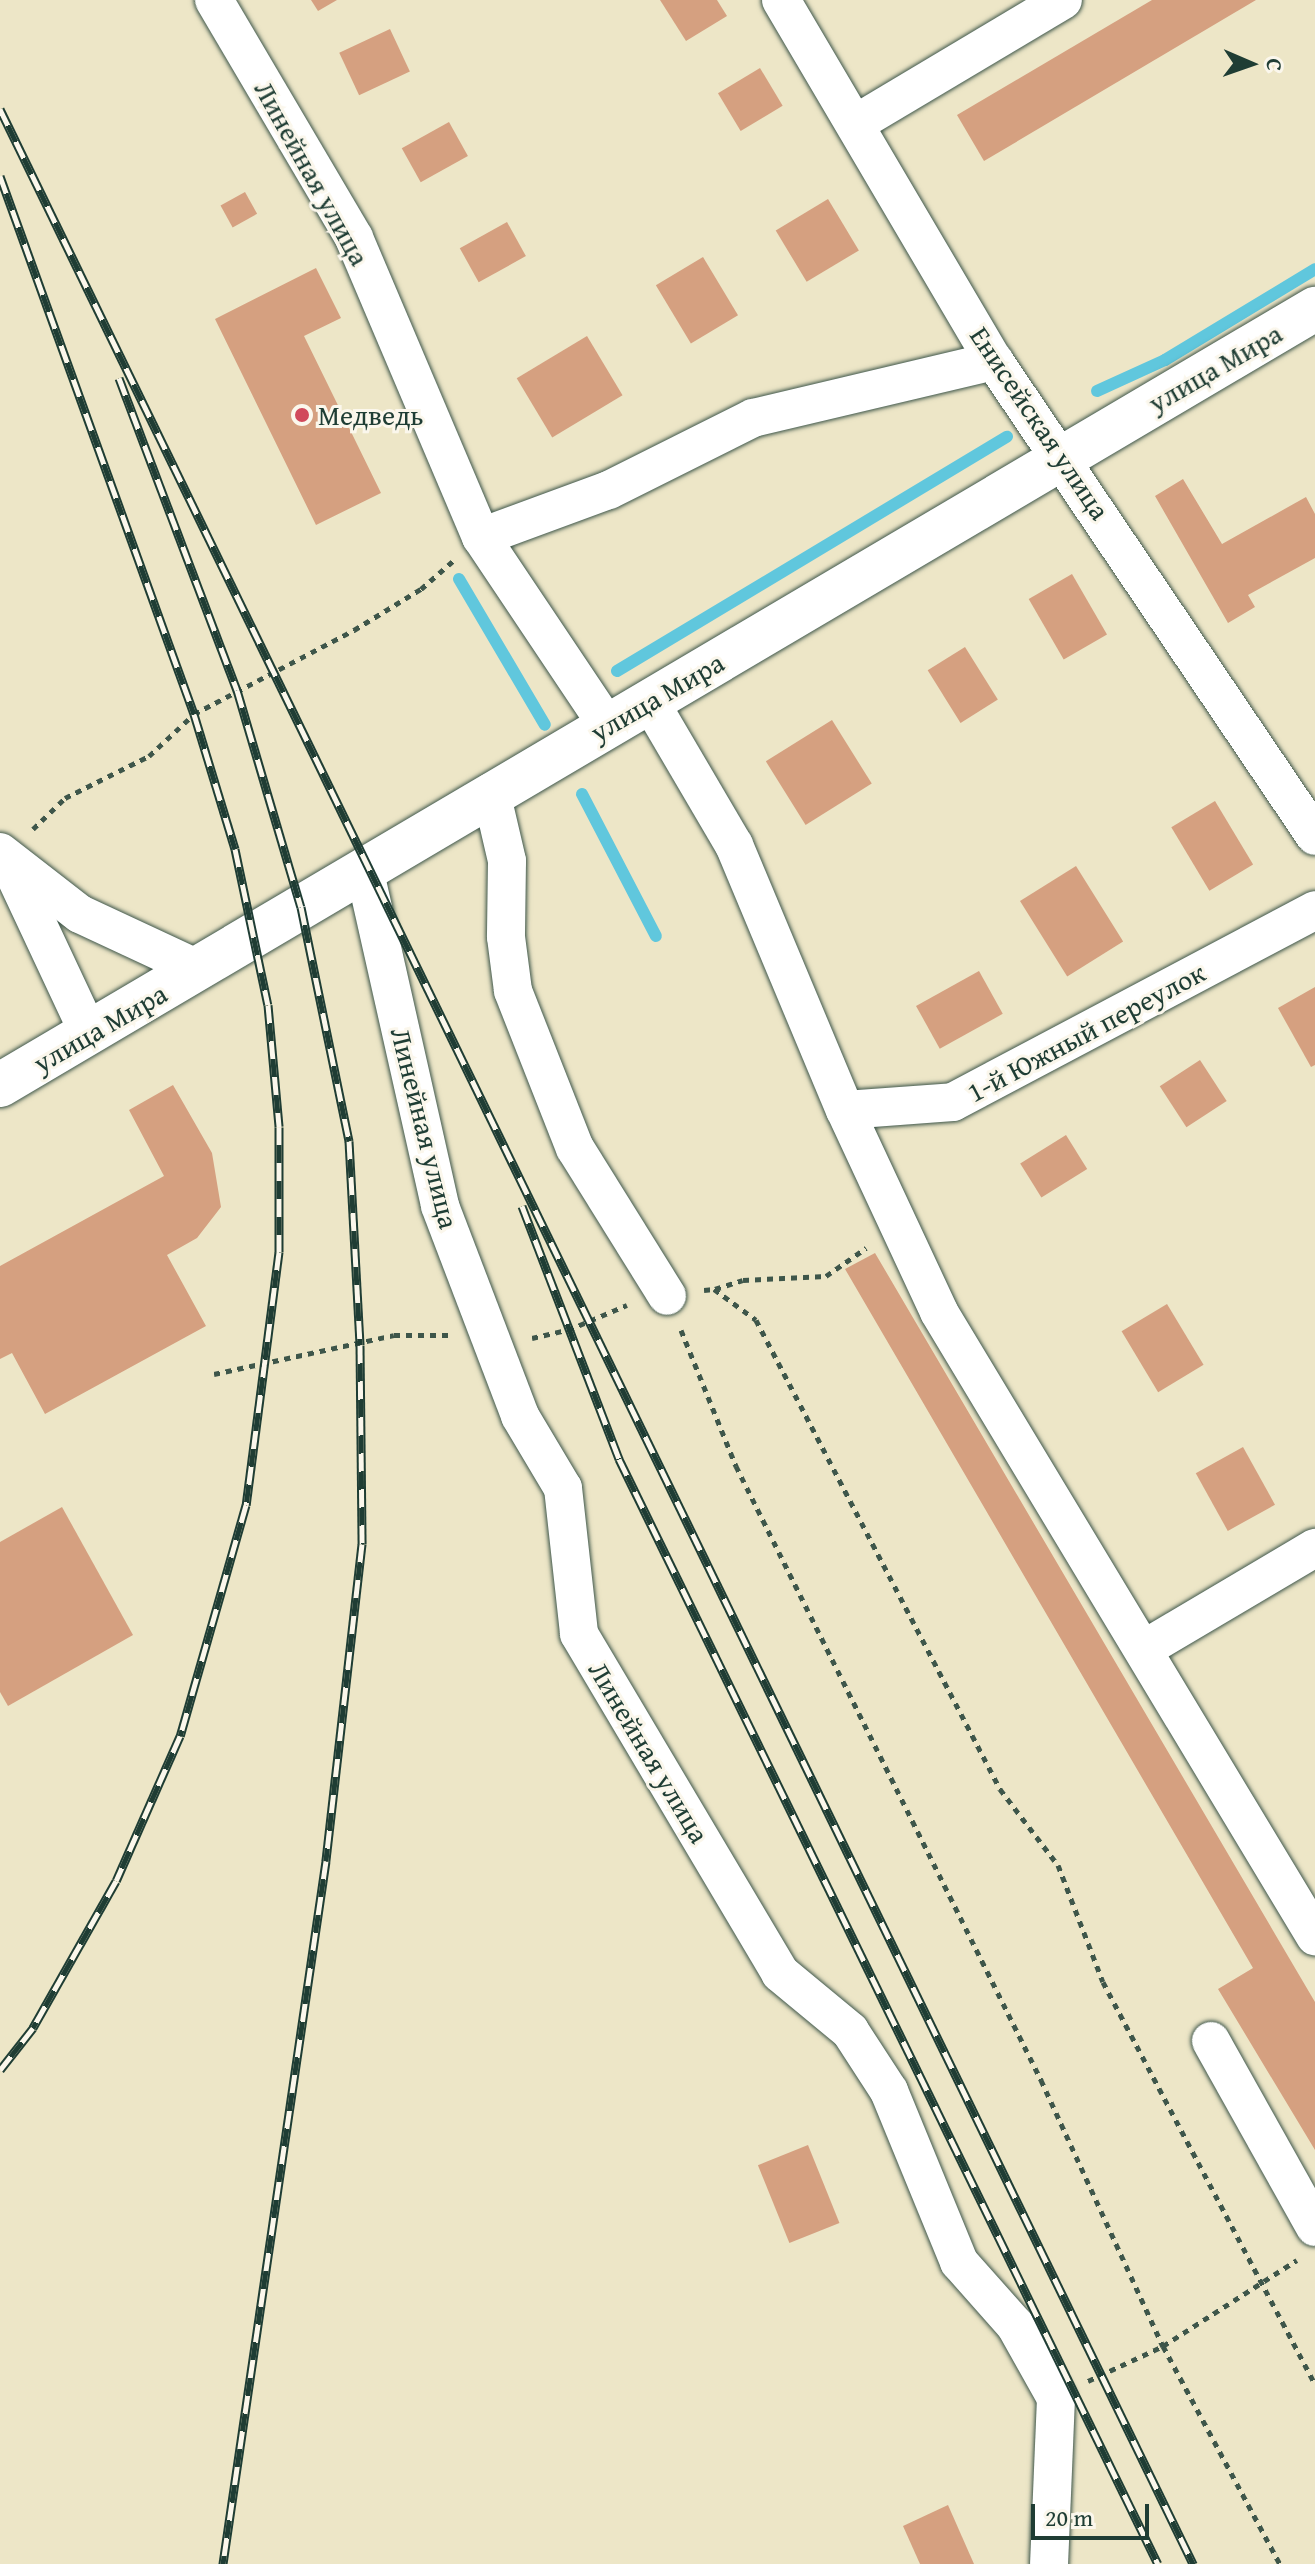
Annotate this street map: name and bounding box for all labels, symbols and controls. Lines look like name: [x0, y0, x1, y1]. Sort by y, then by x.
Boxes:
north arrow: [1211, 24, 1291, 104]
text: С: [1259, 58, 1291, 72]
street label: Линейная улица: [247, 75, 377, 271]
street label: улица Мира: [1142, 316, 1288, 420]
street label: Енисейская улица: [963, 320, 1117, 526]
place label: Медведь: [318, 398, 424, 432]
marker: Медведь: [293, 406, 311, 424]
street label: улица Мира: [584, 645, 730, 749]
street label: 1-й Южный переулок: [961, 955, 1211, 1109]
street label: улица Мира: [27, 976, 173, 1080]
street label: Линейная улица: [384, 1024, 466, 1232]
street label: Линейная улица: [582, 1655, 716, 1849]
scale bar: [1035, 2488, 1153, 2538]
text: 20 m: [1045, 2500, 1093, 2535]

